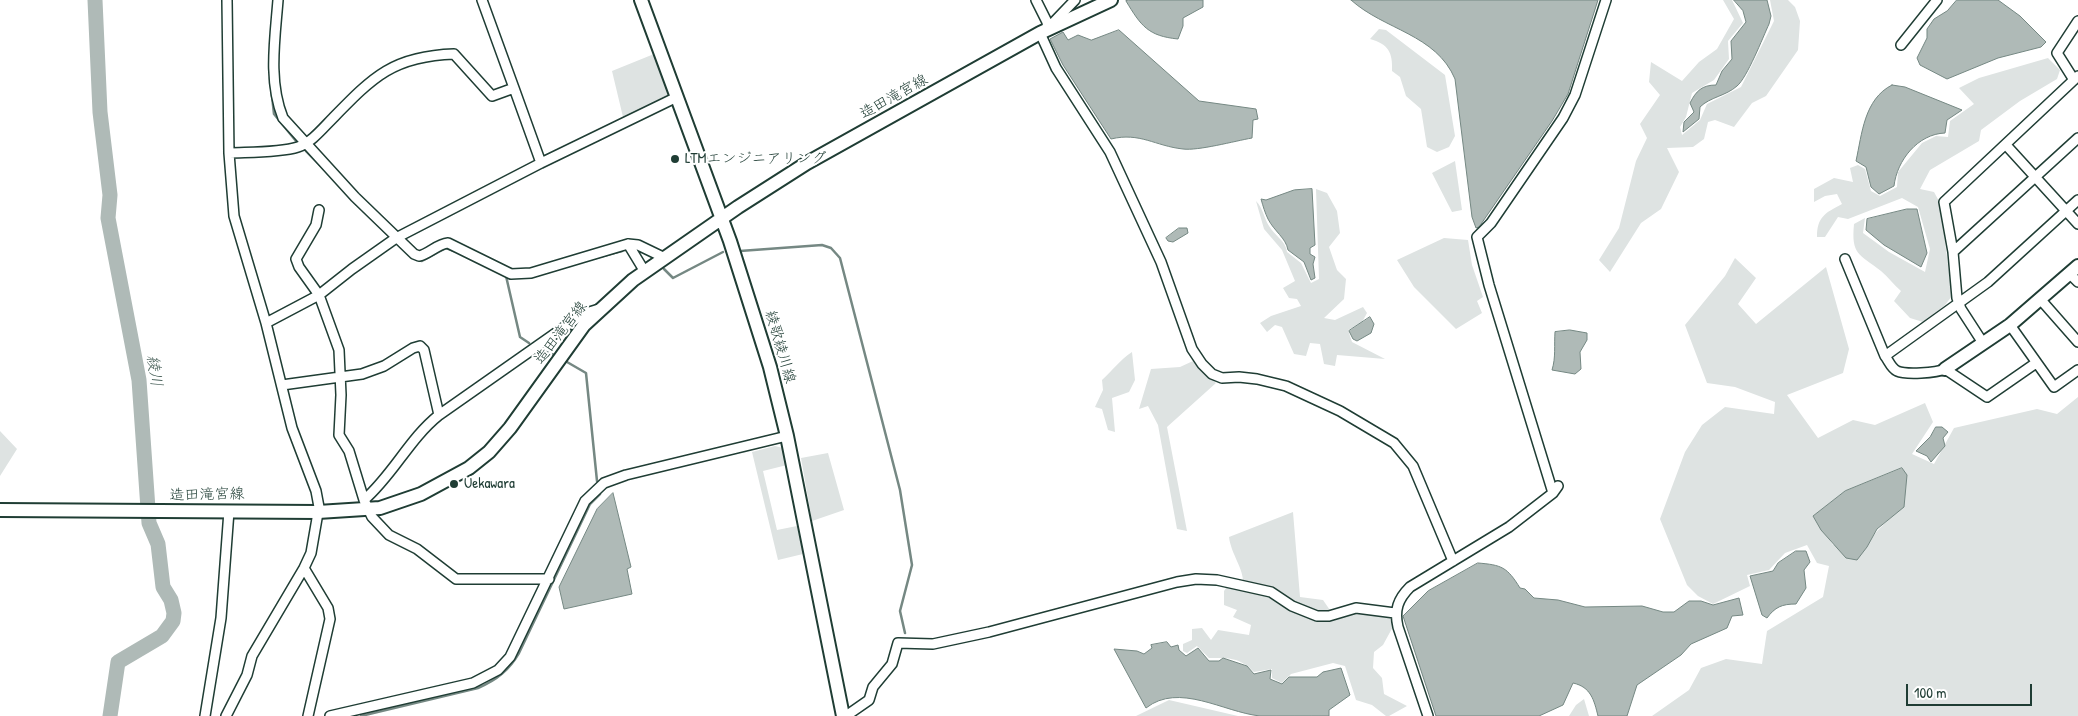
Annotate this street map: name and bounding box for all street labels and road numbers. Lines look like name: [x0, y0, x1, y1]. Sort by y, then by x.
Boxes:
street label: 造田滝宮線: [857, 71, 931, 123]
street label: 造田滝宮線: [531, 298, 591, 368]
street label: 綾歌綾川線: [761, 308, 799, 386]
street label: 造田滝宮線: [169, 485, 245, 505]

